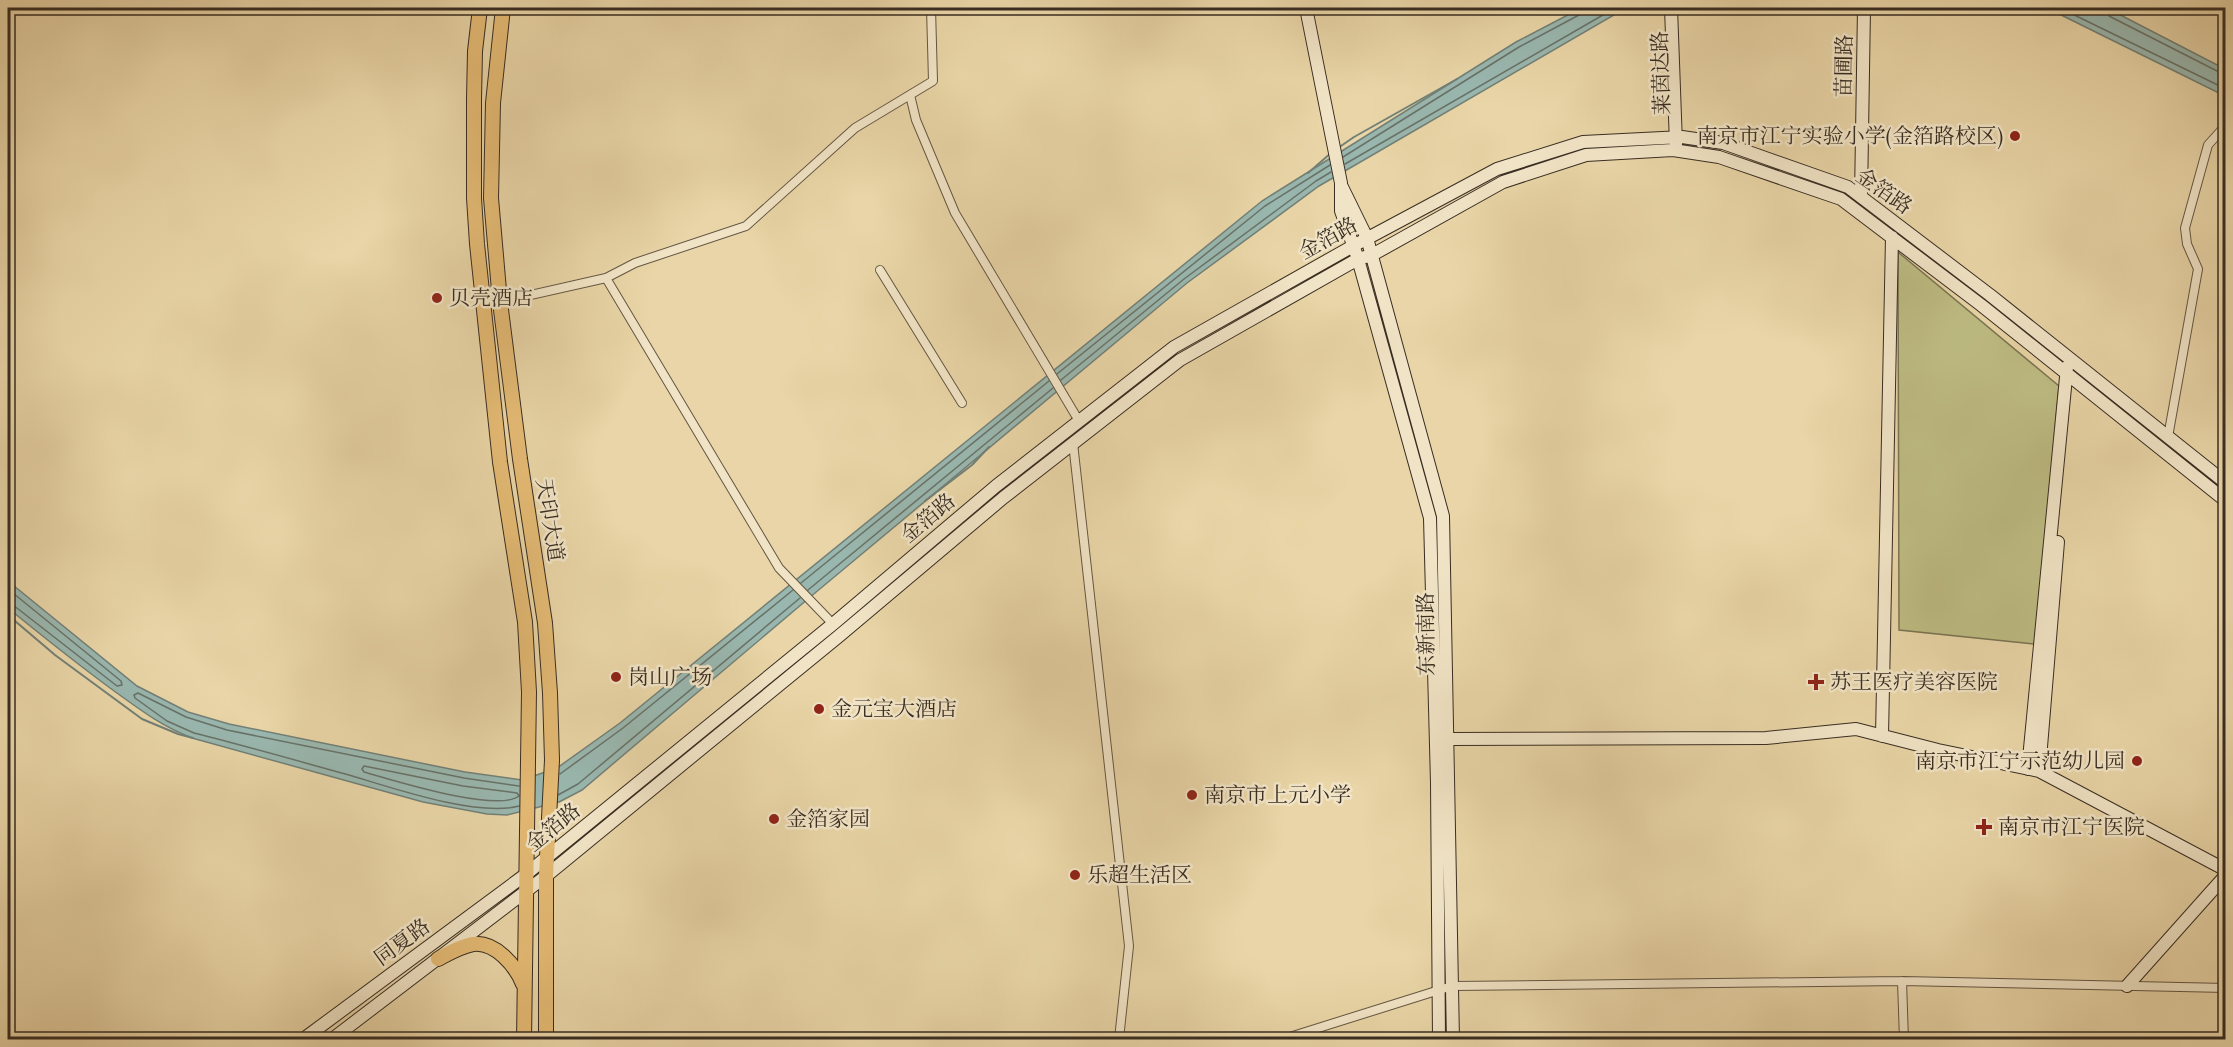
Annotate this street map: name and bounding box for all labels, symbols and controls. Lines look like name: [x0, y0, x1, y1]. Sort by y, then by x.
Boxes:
street label: 莱茵达路: [1647, 30, 1678, 115]
street label: 苗圃路: [1830, 34, 1861, 98]
place label: 南京市江宁实验小学(金箔路校区): [1697, 123, 2003, 152]
marker: 南京市江宁实验小学(金箔路校区): [2008, 129, 2022, 143]
street label: 金箔路: [1849, 162, 1917, 222]
street label: 金箔路: [1294, 211, 1363, 267]
place label: 贝壳酒店: [449, 285, 533, 314]
marker: 贝壳酒店: [430, 291, 444, 305]
street label: 天印大道: [528, 476, 569, 564]
street label: 金箔路: [896, 488, 962, 551]
street label: 东新南路: [1412, 592, 1443, 676]
place label: 岗山广场: [628, 664, 712, 693]
place label: 苏王医疗美容医院: [1830, 669, 1998, 698]
marker: 岗山广场: [609, 670, 623, 684]
marker: 苏王医疗美容医院: [1807, 673, 1825, 691]
place label: 金元宝大酒店: [831, 696, 957, 725]
marker: 金元宝大酒店: [812, 702, 826, 716]
place label: 南京市江宁示范幼儿园: [1915, 748, 2125, 777]
marker: 南京市江宁示范幼儿园: [2130, 754, 2144, 768]
place label: 南京市上元小学: [1204, 782, 1351, 811]
marker: 南京市上元小学: [1185, 788, 1199, 802]
street label: 金箔路: [520, 797, 588, 859]
place label: 金箔家园: [786, 806, 870, 835]
marker: 金箔家园: [767, 812, 781, 826]
place label: 南京市江宁医院: [1998, 814, 2145, 843]
marker: 南京市江宁医院: [1975, 818, 1993, 836]
place label: 乐超生活区: [1087, 862, 1192, 891]
marker: 乐超生活区: [1068, 868, 1082, 882]
street label: 同夏路: [369, 913, 437, 973]

